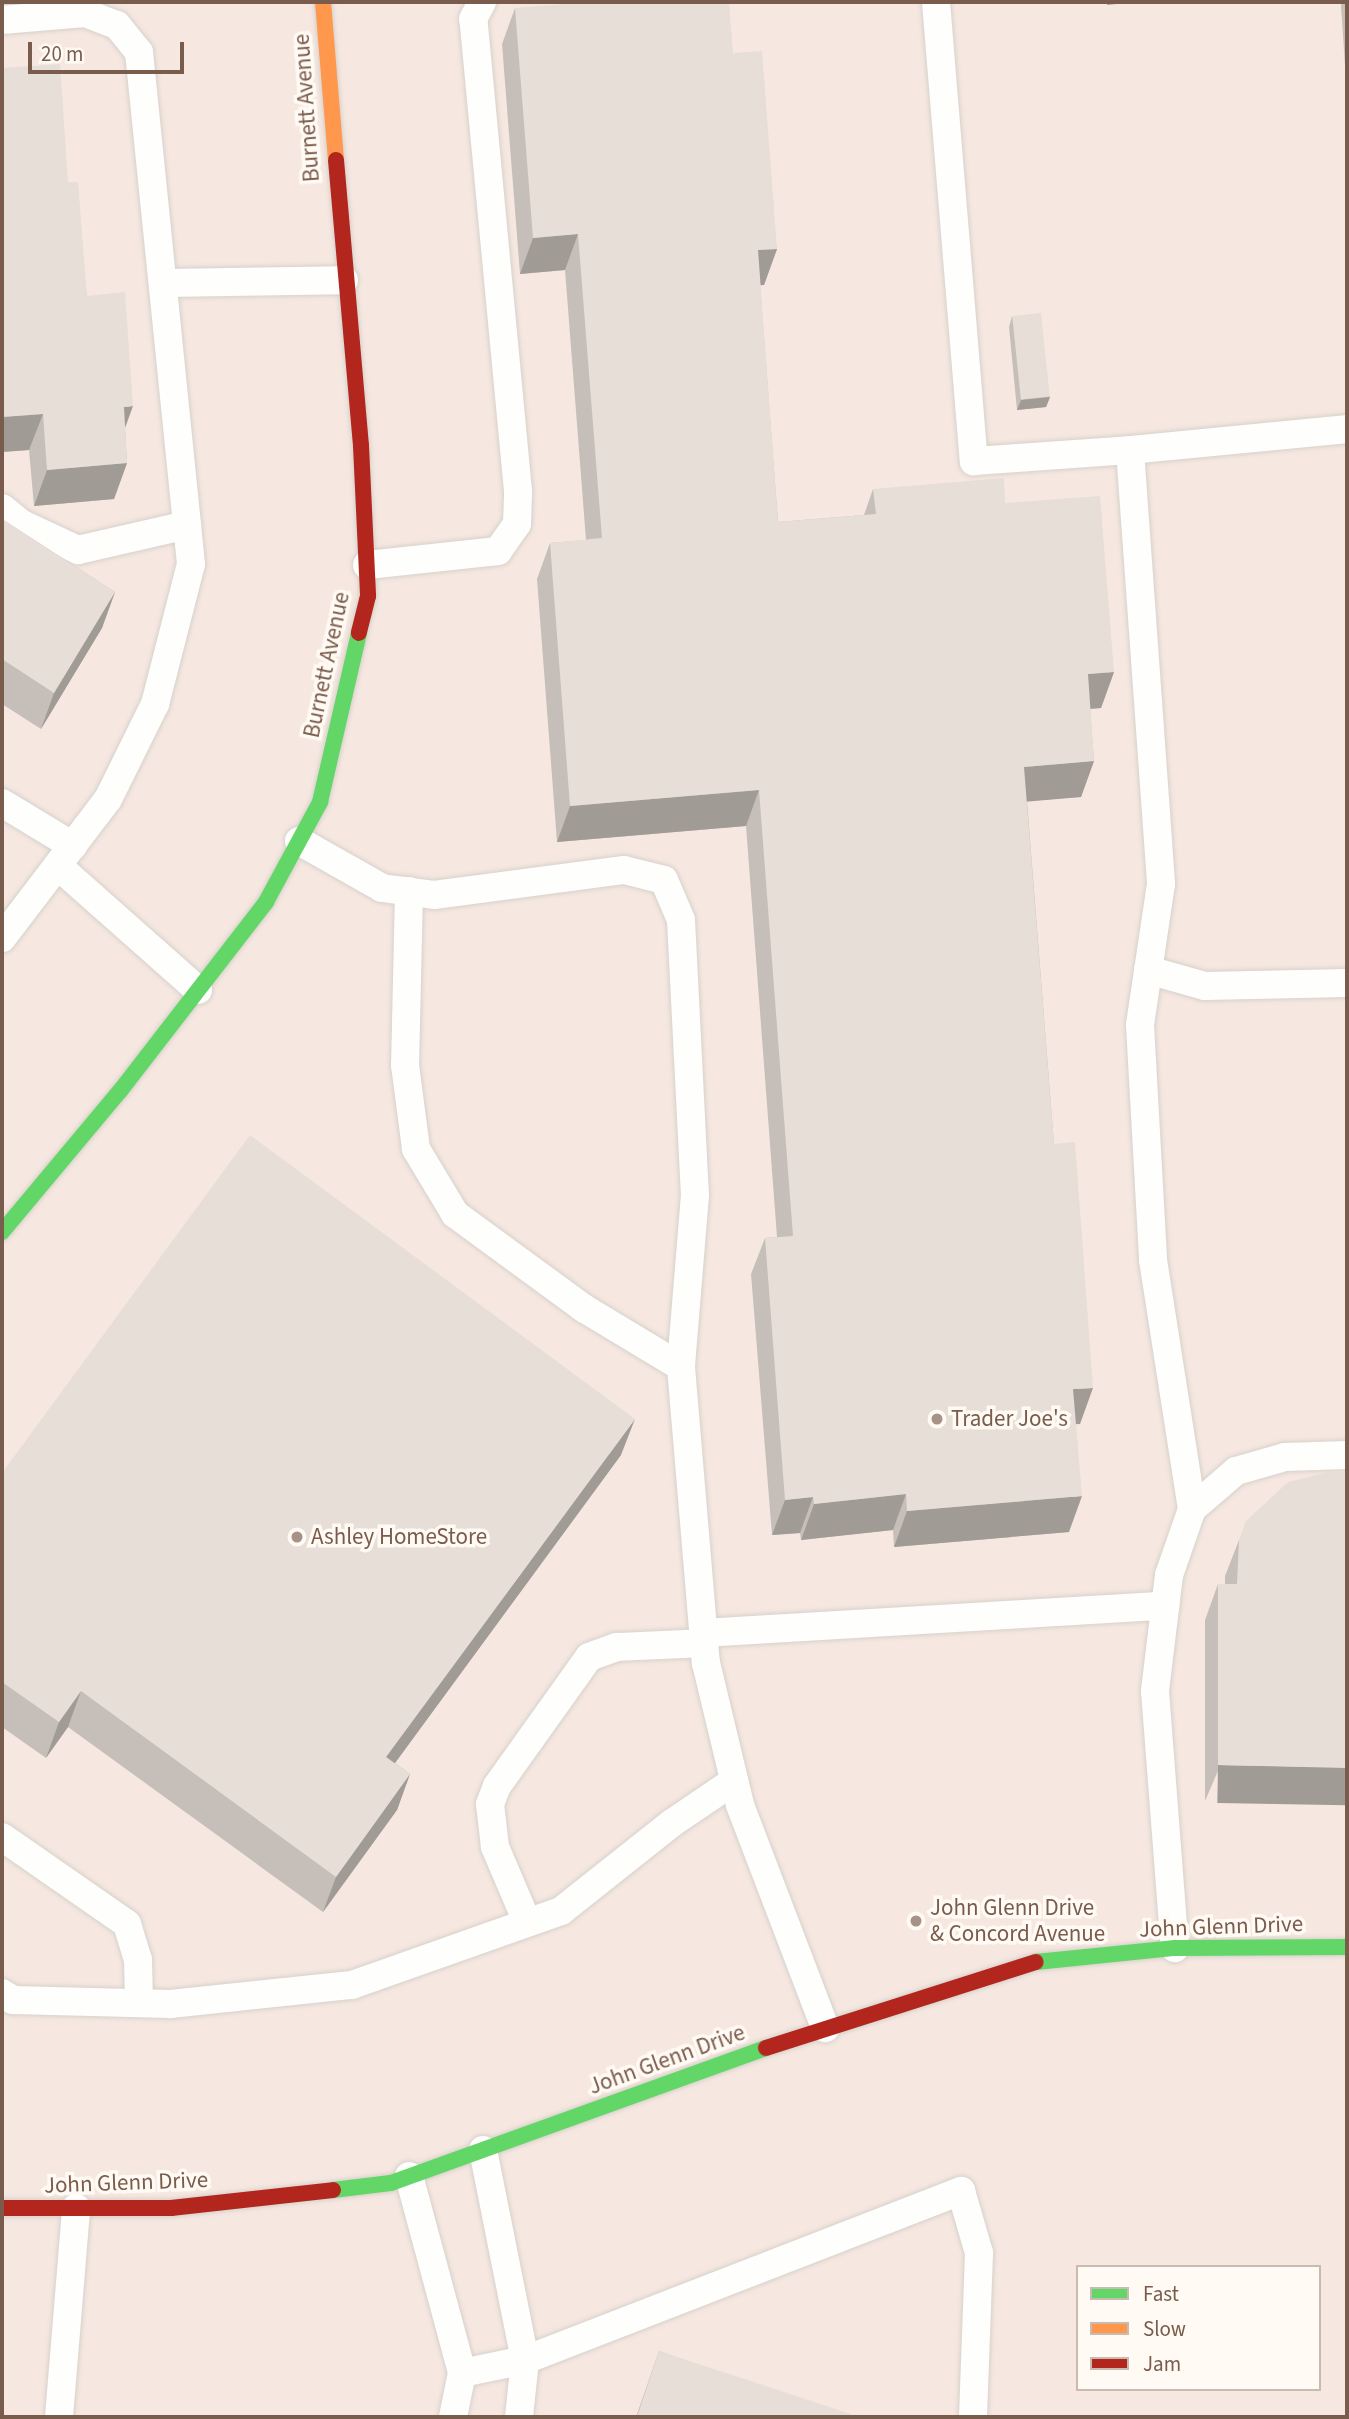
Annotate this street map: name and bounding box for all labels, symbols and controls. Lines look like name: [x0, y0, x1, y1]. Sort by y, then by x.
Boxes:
scale bar: [32, 28, 187, 72]
street label: Burnett Avenue: [288, 33, 326, 183]
text: 20 m: [41, 39, 83, 69]
street label: Burnett Avenue: [298, 590, 356, 740]
place label: Trader Joe's: [951, 1405, 1068, 1433]
marker: Trader Joe's: [929, 1411, 945, 1427]
place label: Ashley HomeStore: [311, 1523, 487, 1551]
marker: Ashley HomeStore: [289, 1529, 305, 1545]
place label: John Glenn Drive & Concord Avenue: [930, 1894, 1105, 1948]
street label: John Glenn Drive: [1138, 1910, 1304, 1944]
marker: John Glenn Drive & Concord Avenue: [908, 1913, 924, 1929]
street label: John Glenn Drive: [585, 2019, 749, 2101]
street label: John Glenn Drive: [43, 2166, 209, 2200]
legend: [1076, 2265, 1321, 2391]
text: Fast: [1143, 2279, 1179, 2309]
text: Slow: [1143, 2314, 1186, 2344]
text: Jam: [1143, 2349, 1181, 2379]

